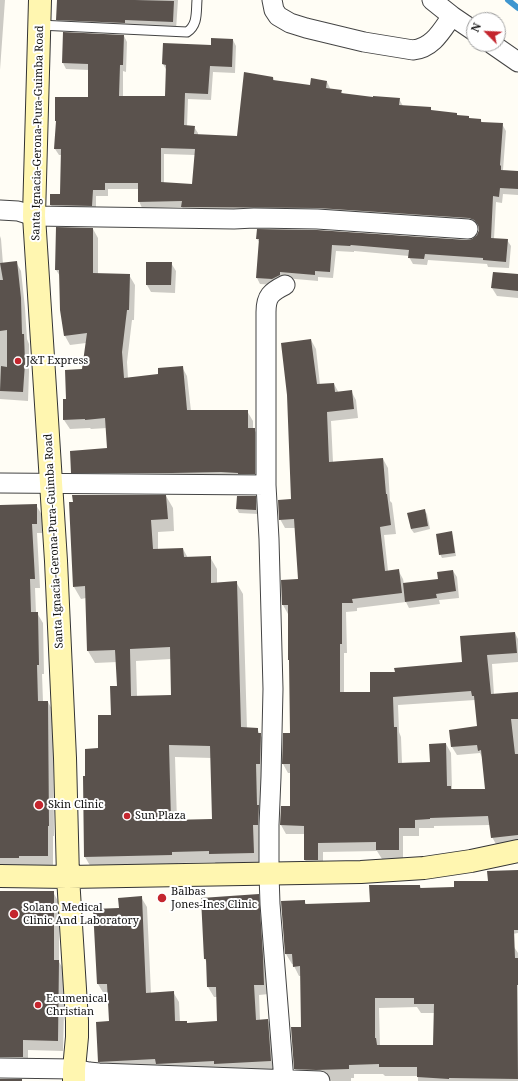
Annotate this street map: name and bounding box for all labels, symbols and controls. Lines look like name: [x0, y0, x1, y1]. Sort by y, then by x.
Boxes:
north arrow: [466, 12, 506, 52]
text: N: [467, 20, 484, 34]
street label: Santa Ignacia-Gerona-Pura-Guimba Road: [30, 25, 46, 241]
place label: J&T Express: [26, 354, 88, 368]
marker: J&T Express: [13, 356, 23, 366]
street label: Santa Ignacia-Gerona-Pura-Guimba Road: [42, 433, 66, 649]
place label: Skin Clinic: [48, 798, 104, 812]
marker: Skin Clinic: [33, 799, 45, 811]
place label: Sun Plaza: [135, 809, 186, 823]
marker: Sun Plaza: [122, 811, 132, 821]
place label: Balbas Jones-Ines Clinic: [171, 885, 257, 911]
marker: Balbas Jones-Ines Clinic: [156, 892, 168, 904]
place label: Solano Medical Clinic And Laboratory: [23, 901, 139, 927]
marker: Solano Medical Clinic And Laboratory: [8, 908, 20, 920]
place label: Ecumenical Christian: [46, 992, 107, 1018]
marker: Ecumenical Christian: [33, 1000, 43, 1010]

